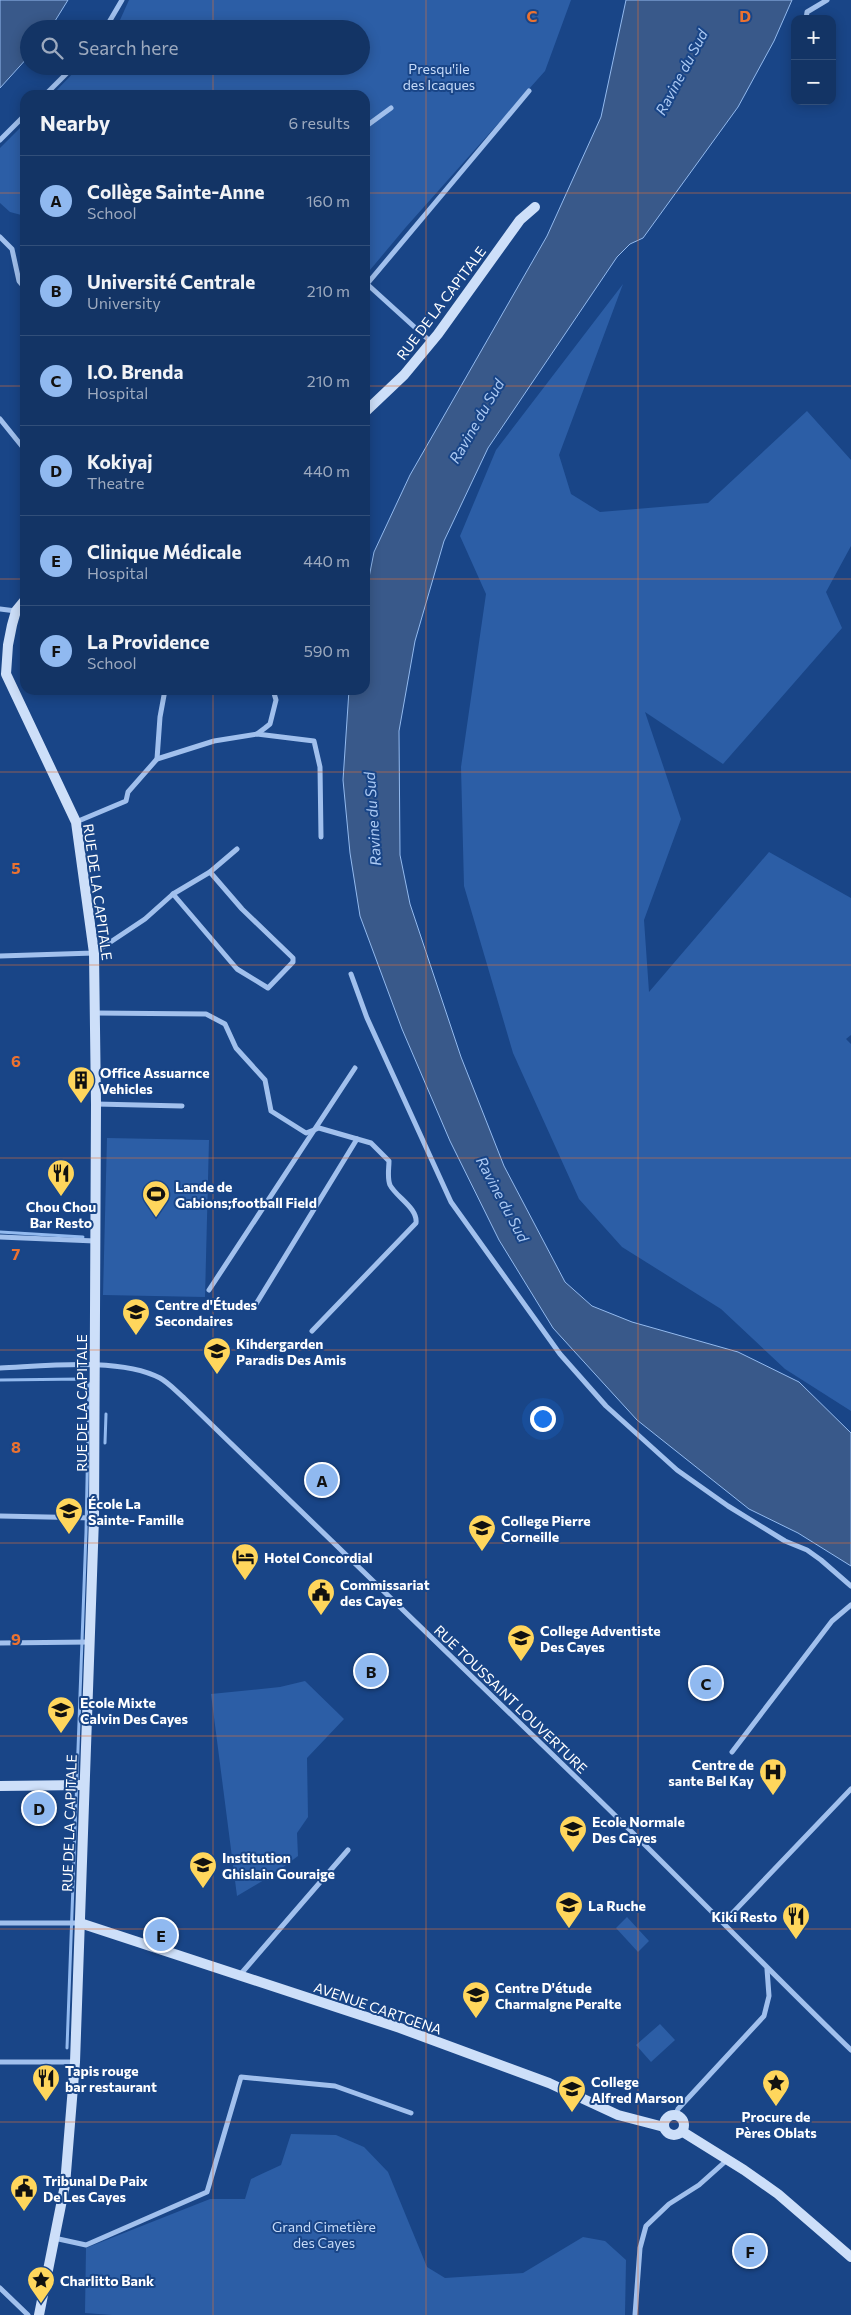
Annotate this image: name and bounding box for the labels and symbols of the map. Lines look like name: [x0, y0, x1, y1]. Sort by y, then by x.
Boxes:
text: C: [527, 6, 538, 25]
text: D: [739, 6, 751, 25]
water label: Ravine du Sud: [651, 25, 712, 118]
park label: Presqu'ile des Icaques: [403, 60, 475, 93]
street label: RUE DE LA CAPITALE: [393, 243, 489, 363]
water label: Ravine du Sud: [445, 375, 508, 466]
water label: Ravine du Sud: [360, 770, 384, 867]
street label: RUE DE LA CAPITALE: [80, 823, 116, 961]
text: 5: [11, 858, 21, 877]
text: 6: [11, 1051, 21, 1070]
place label: Office Assuarnce Vehicles: [100, 1064, 210, 1097]
building icon: Office Assuarnce Vehicles: [66, 1065, 96, 1104]
water label: Ravine du Sud: [473, 1153, 534, 1246]
restaurant icon: Chou Chou Bar Resto: [46, 1158, 76, 1197]
place label: Lande de Gabions;football Field: [175, 1178, 317, 1211]
sports icon: Lande de Gabions;football Field: [141, 1179, 171, 1218]
place label: Chou Chou Bar Resto: [26, 1198, 96, 1231]
text: 7: [12, 1244, 21, 1263]
place label: Centre d'Études Secondaires: [155, 1296, 258, 1329]
school or university icon: Centre d'Études Secondaires: [121, 1297, 151, 1336]
street label: RUE DE LA CAPITALE: [73, 1334, 90, 1472]
place label: Kihdergarden Paradis Des Amis: [236, 1335, 347, 1368]
school or university icon: Kihdergarden Paradis Des Amis: [202, 1336, 232, 1375]
your location: [530, 1406, 556, 1432]
text: 8: [11, 1437, 21, 1456]
pin: A: [306, 1461, 338, 1499]
place label: École La Sainte- Famille: [88, 1495, 184, 1528]
school or university icon: École La Sainte- Famille: [54, 1496, 84, 1535]
place label: College Pierre Corneille: [501, 1512, 591, 1545]
school or university icon: College Pierre Corneille: [467, 1513, 497, 1552]
hotel icon: Hotel Concordial: [230, 1542, 260, 1581]
place label: Hotel Concordial: [264, 1549, 373, 1566]
place label: Commissariat des Cayes: [340, 1576, 430, 1609]
public building icon: Commissariat des Cayes: [306, 1577, 336, 1616]
street label: RUE TOUSSAINT LOUVERTURE: [431, 1621, 591, 1777]
place label: College Adventiste Des Cayes: [540, 1622, 661, 1655]
school or university icon: College Adventiste Des Cayes: [506, 1623, 536, 1662]
text: 9: [11, 1629, 21, 1648]
pin: B: [355, 1652, 387, 1690]
pin: C: [690, 1664, 722, 1702]
place label: Ecole Mixte Calvin Des Cayes: [80, 1694, 188, 1727]
school or university icon: Ecole Mixte Calvin Des Cayes: [46, 1695, 76, 1734]
street label: RUE DE LA CAPITALE: [58, 1754, 80, 1892]
place label: Centre de sante Bel Kay: [668, 1756, 754, 1789]
hospital icon: Centre de sante Bel Kay: [758, 1757, 788, 1796]
pin: D: [23, 1789, 55, 1827]
place label: Ecole Normale Des Cayes: [592, 1813, 685, 1846]
school or university icon: Ecole Normale Des Cayes: [558, 1814, 588, 1853]
place label: Institution Ghislain Gouraige: [222, 1849, 335, 1882]
school or university icon: Institution Ghislain Gouraige: [188, 1850, 218, 1889]
school or university icon: La Ruche: [554, 1890, 584, 1929]
place label: La Ruche: [588, 1897, 646, 1914]
restaurant icon: Kiki Resto: [781, 1901, 811, 1940]
place label: Kiki Resto: [712, 1908, 777, 1925]
pin: E: [145, 1916, 177, 1954]
street label: AVENUE CARTGENA: [312, 1978, 444, 2038]
place label: Centre D'étude Charmalgne Peralte: [495, 1979, 621, 2012]
school or university icon: Centre D'étude Charmalgne Peralte: [461, 1980, 491, 2019]
place label: Tapis rouge bar restaurant: [65, 2062, 157, 2095]
restaurant icon: Tapis rouge bar restaurant: [31, 2063, 61, 2102]
place icon: Procure de Pères Oblats: [761, 2068, 791, 2107]
place label: College Alfred Marson: [591, 2073, 684, 2106]
school or university icon: College Alfred Marson: [557, 2074, 587, 2113]
place label: Procure de Pères Oblats: [735, 2108, 817, 2141]
place label: Tribunal De Paix De Les Cayes: [43, 2172, 148, 2205]
public building icon: Tribunal De Paix De Les Cayes: [9, 2173, 39, 2212]
park label: Grand Cimetière des Cayes: [272, 2218, 376, 2251]
pin: F: [734, 2232, 766, 2270]
place icon: Charlitto Bank: [26, 2265, 56, 2304]
place label: Charlitto Bank: [60, 2272, 154, 2289]

